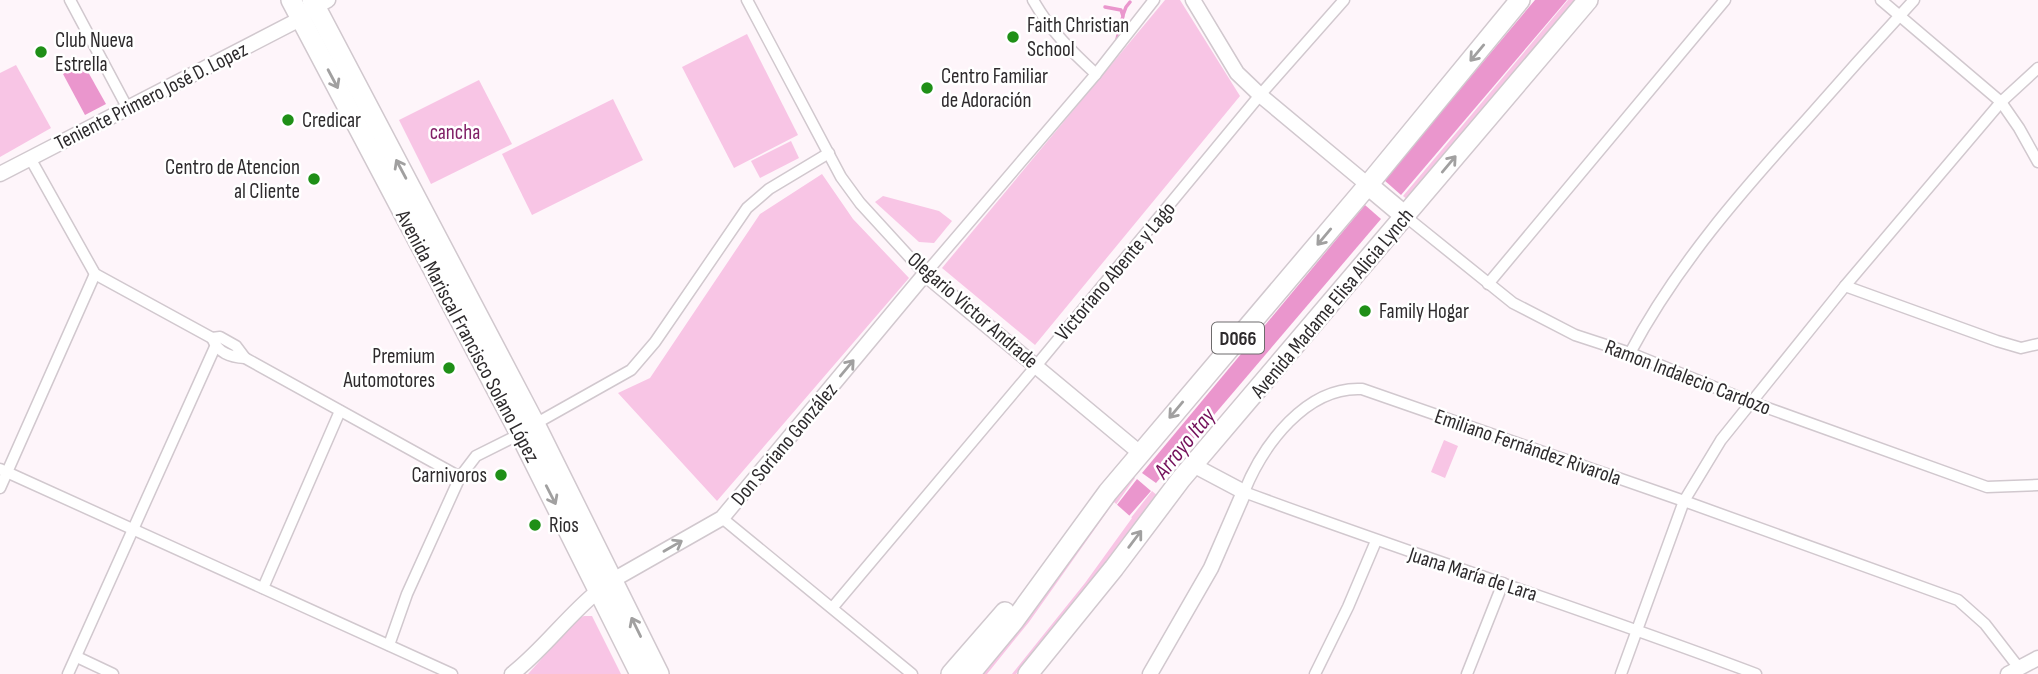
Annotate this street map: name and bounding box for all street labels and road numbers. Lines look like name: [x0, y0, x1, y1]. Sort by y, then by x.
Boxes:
street label: Teniente Primero José D. Lopez: [51, 37, 252, 156]
street label: Victoriano Abente y Lago: [1050, 197, 1181, 346]
street label: Avenida Madame Elisa Alicia Lynch: [1245, 203, 1419, 404]
street label: Avenida Mariscal Francisco Solano López: [390, 205, 545, 467]
street label: Olegario Victor Andrade: [902, 247, 1043, 374]
road number: D066: [1212, 322, 1264, 354]
street label: Ramon Indalecio Cardozo: [1601, 334, 1774, 421]
street label: Don Soriano González: [726, 378, 843, 511]
street label: Emiliano Fernández Rivarola: [1431, 404, 1624, 491]
street label: Juana María de Lara: [1404, 542, 1540, 607]

